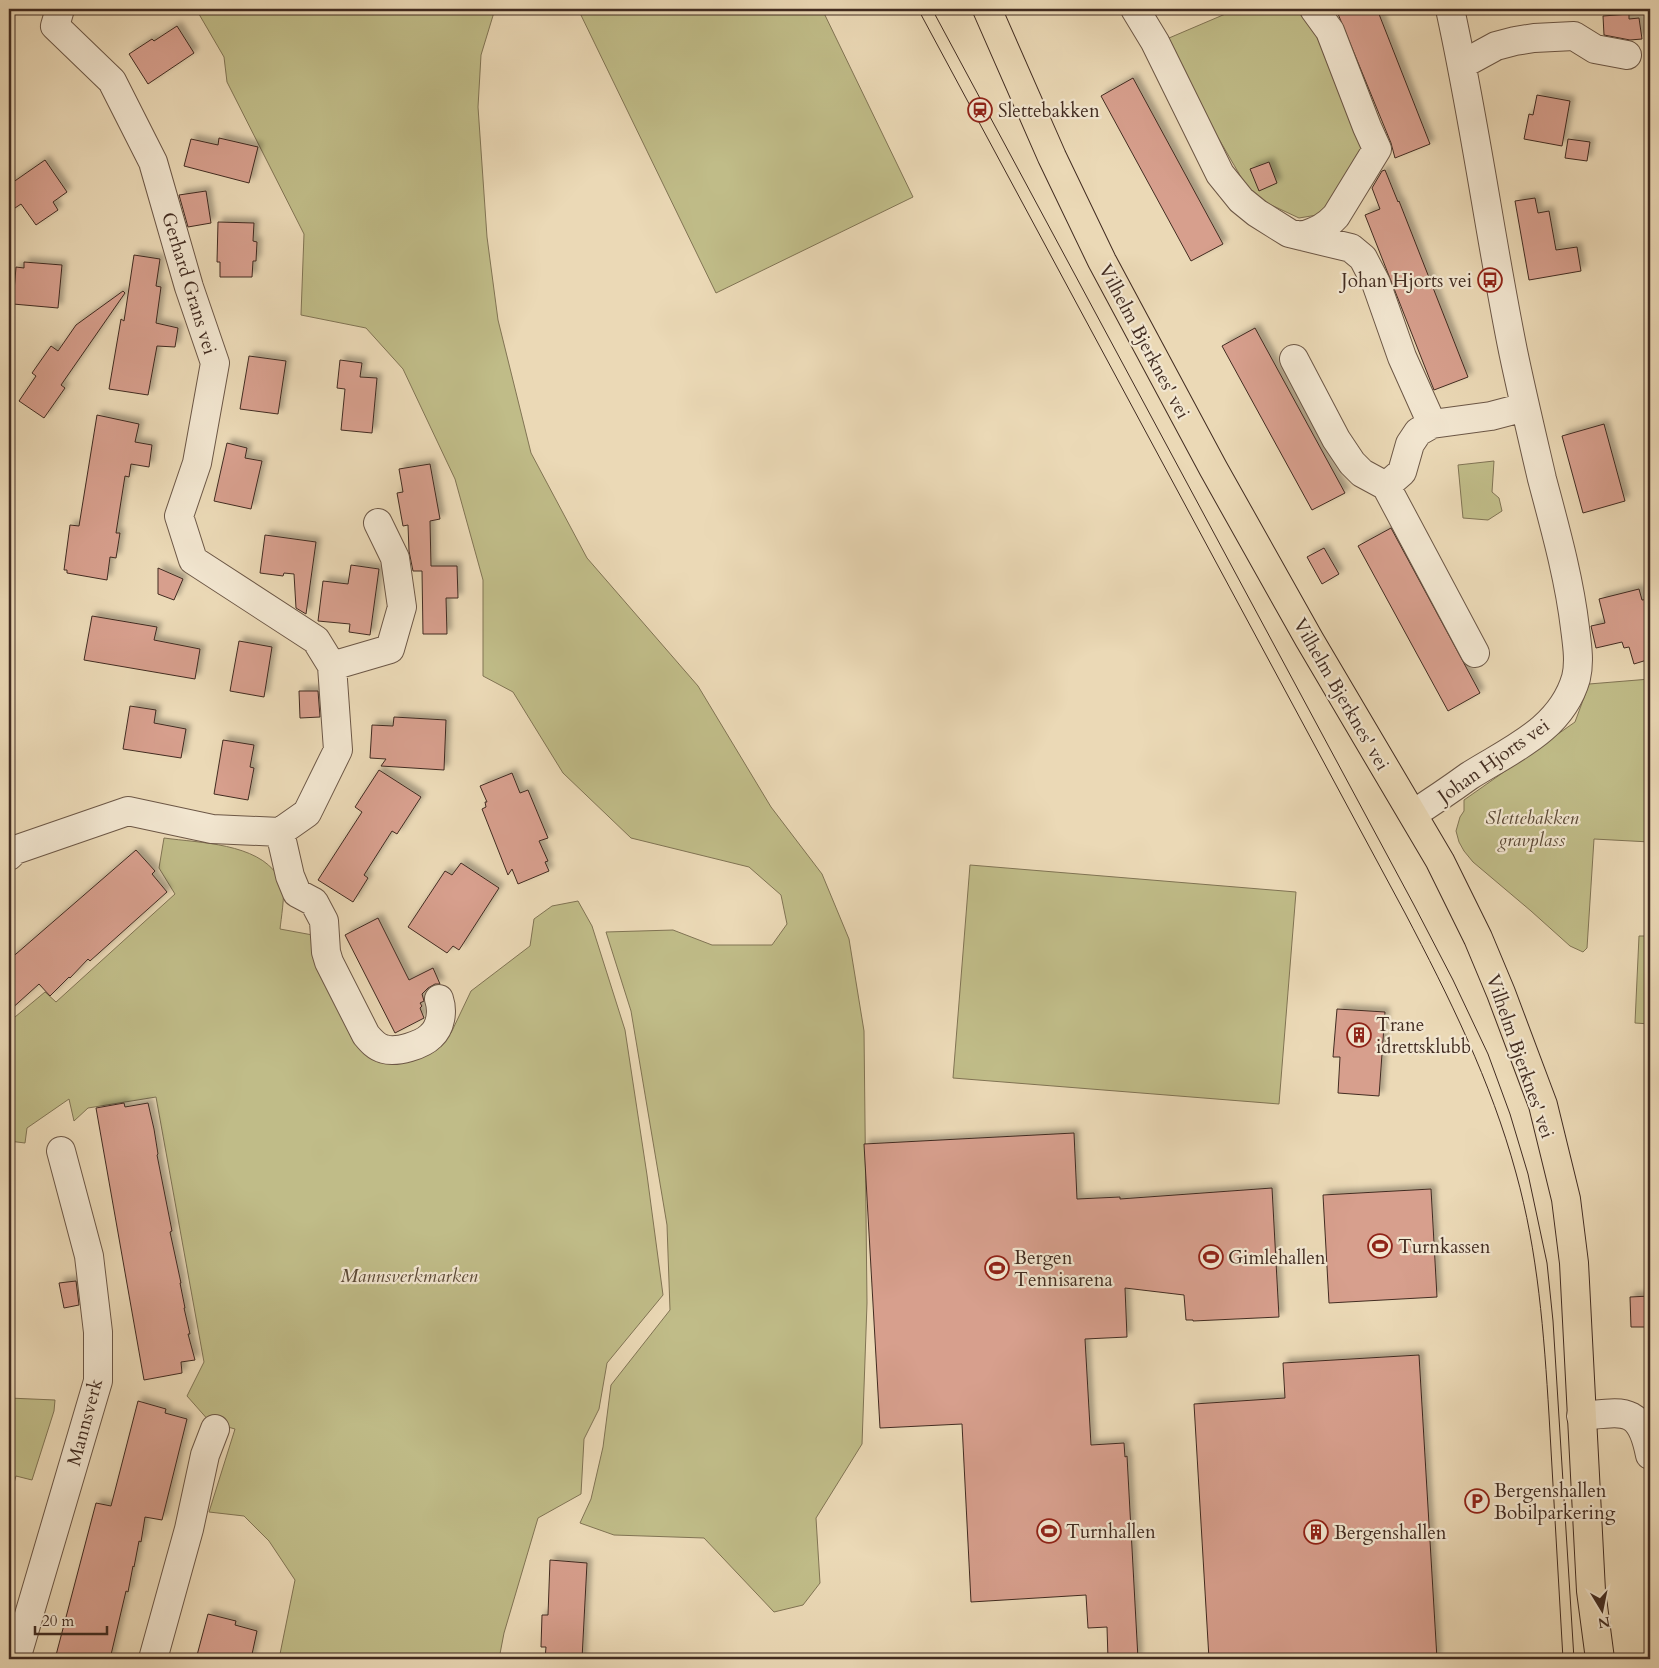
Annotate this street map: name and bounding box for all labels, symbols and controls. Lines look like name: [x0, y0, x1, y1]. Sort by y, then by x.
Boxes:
station icon: Slettebakken: [967, 97, 993, 123]
place label: Slettebakken: [998, 98, 1100, 124]
street label: Gerhard Grans vei: [155, 209, 223, 358]
street label: Vilhelm Bjerknes' vei: [1092, 259, 1196, 423]
bus stop icon: Johan Hjorts vei: [1477, 267, 1503, 293]
place label: Johan Hjorts vei: [1338, 268, 1472, 294]
street label: Vilhelm Bjerknes' vei: [1287, 614, 1395, 775]
street label: Johan Hjorts vei: [1430, 713, 1555, 811]
park label: Slettebakken gravplass: [1485, 805, 1579, 853]
street label: Vilhelm Bjerknes' vei: [1480, 971, 1560, 1142]
place label: Trane idrettsklubb: [1376, 1012, 1471, 1060]
building icon: Trane idrettsklubb: [1346, 1022, 1372, 1048]
sports icon: Turnkassen: [1367, 1233, 1393, 1259]
place label: Turnkassen: [1398, 1234, 1491, 1260]
sports icon: Gimlehallen: [1198, 1244, 1224, 1270]
place label: Bergen Tennisarena: [1014, 1245, 1113, 1293]
place label: Gimlehallen: [1228, 1245, 1326, 1271]
sports icon: Bergen Tennisarena: [984, 1255, 1010, 1281]
park label: Mannsverkmarken: [340, 1263, 478, 1289]
street label: Mannsverk: [61, 1375, 109, 1469]
place label: Bergenshallen Bobilparkering: [1494, 1478, 1616, 1526]
parking icon: Bergenshallen Bobilparkering: [1464, 1488, 1490, 1514]
sports icon: Turnhallen: [1036, 1518, 1062, 1544]
place label: Turnhallen: [1066, 1519, 1156, 1545]
building icon: Bergenshallen: [1303, 1519, 1329, 1545]
place label: Bergenshallen: [1334, 1520, 1447, 1546]
north arrow: [1576, 1586, 1626, 1636]
scale bar: [35, 1603, 108, 1635]
text: 20 m: [42, 1611, 74, 1631]
text: N: [1597, 1612, 1612, 1633]

